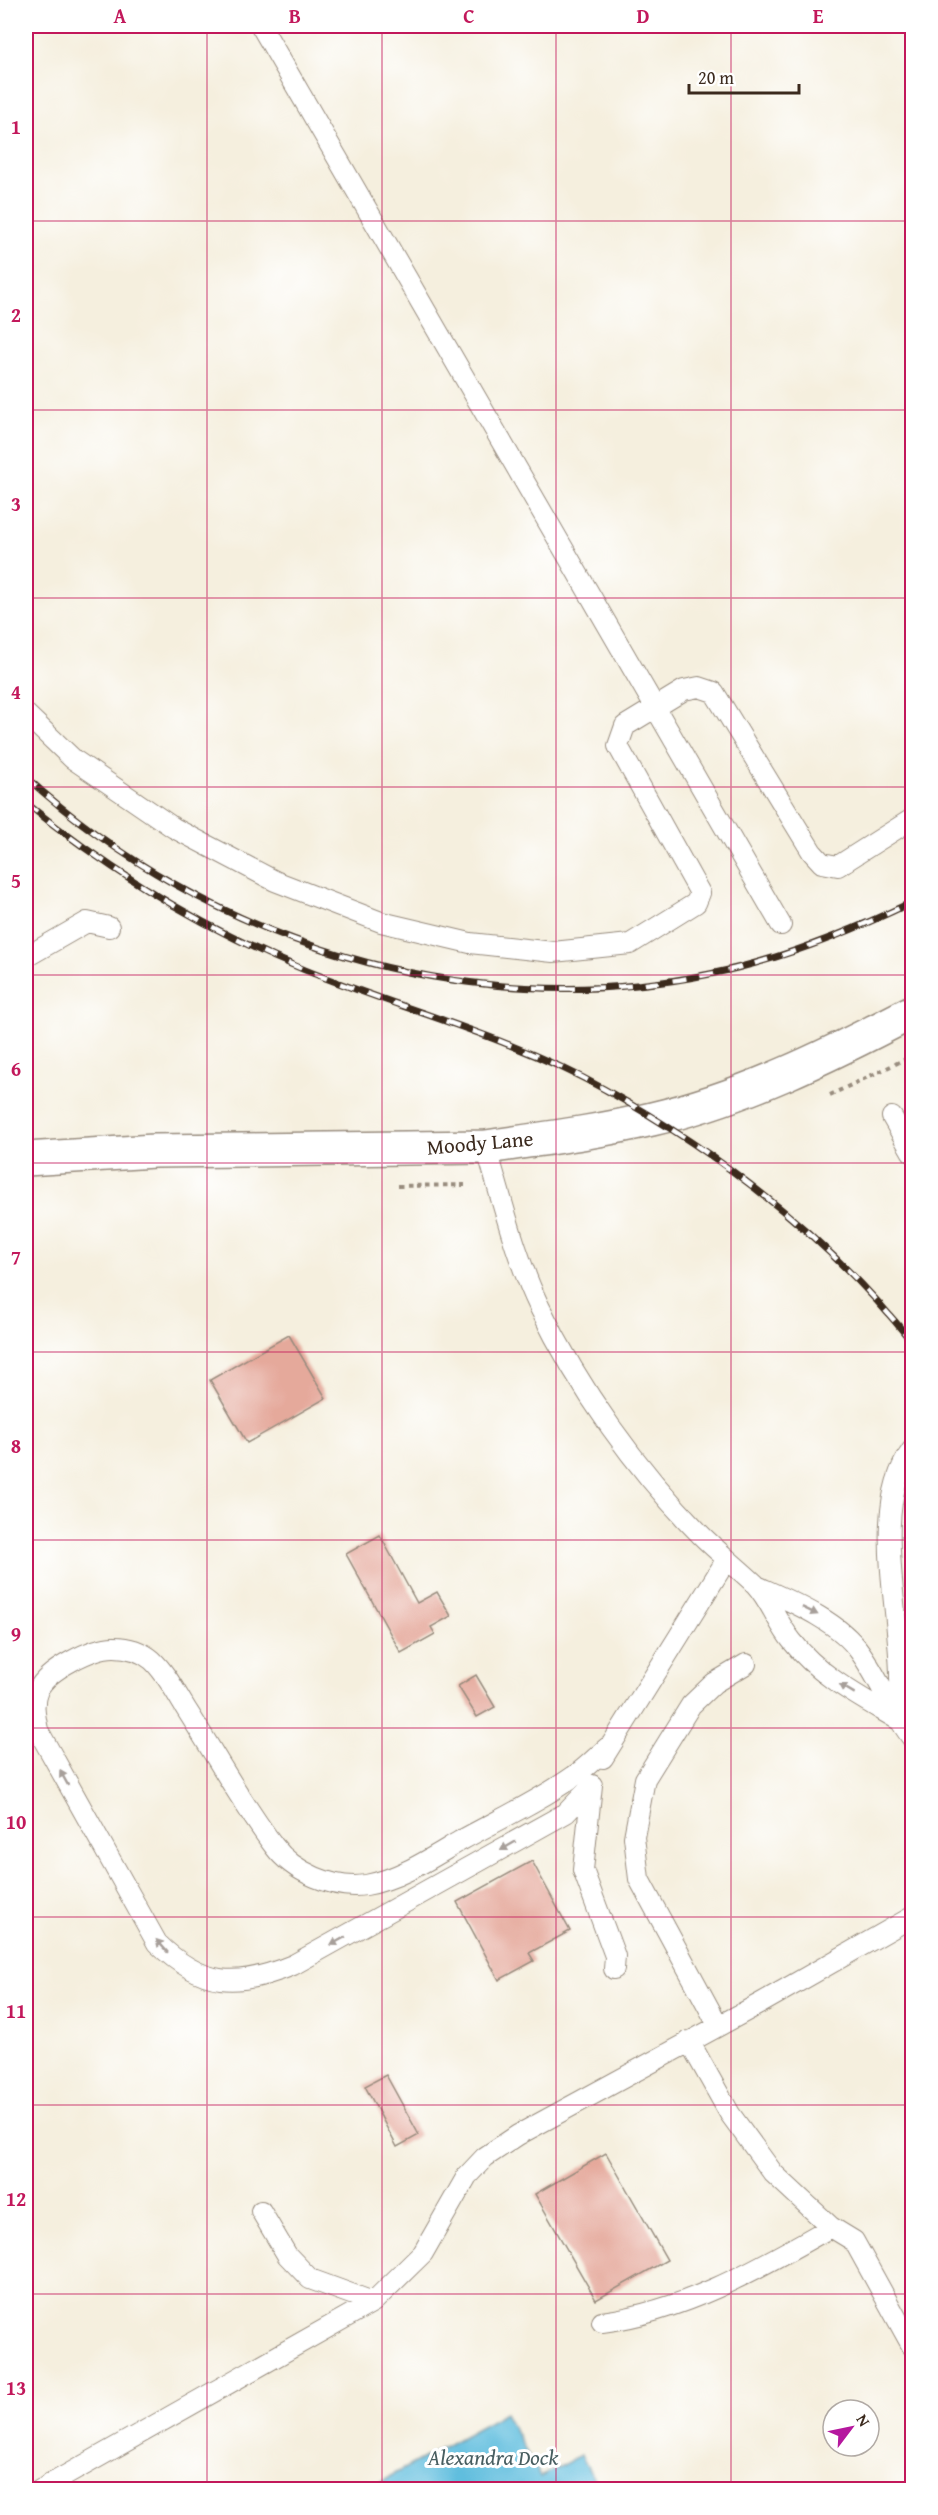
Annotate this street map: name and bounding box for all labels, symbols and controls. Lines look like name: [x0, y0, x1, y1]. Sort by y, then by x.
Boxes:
text: A: [114, 1, 127, 30]
text: B: [289, 1, 301, 30]
text: C: [463, 1, 475, 30]
text: D: [636, 1, 650, 30]
text: E: [813, 1, 824, 30]
scale bar: [689, 57, 798, 95]
text: 20 m: [698, 64, 734, 91]
text: 1: [11, 112, 21, 141]
text: 2: [11, 300, 21, 329]
text: 3: [11, 489, 21, 518]
text: 4: [11, 677, 21, 706]
text: 5: [11, 866, 21, 895]
text: 6: [11, 1054, 21, 1083]
street label: Moody Lane: [425, 1122, 535, 1163]
text: 7: [11, 1242, 21, 1271]
text: 8: [11, 1431, 21, 1460]
one-way arrow: [801, 1606, 818, 1615]
text: 9: [11, 1619, 21, 1648]
one-way arrow: [839, 1683, 855, 1694]
one-way arrow: [59, 1769, 69, 1786]
text: 10: [6, 1807, 26, 1836]
one-way arrow: [499, 1841, 516, 1851]
one-way arrow: [329, 1935, 346, 1945]
one-way arrow: [155, 1939, 169, 1954]
text: 11: [6, 1996, 26, 2025]
text: 12: [6, 2184, 26, 2213]
text: 13: [6, 2373, 26, 2402]
north arrow: [821, 2398, 881, 2458]
text: N: [851, 2409, 877, 2431]
water label: Alexandra Dock: [427, 2441, 559, 2473]

